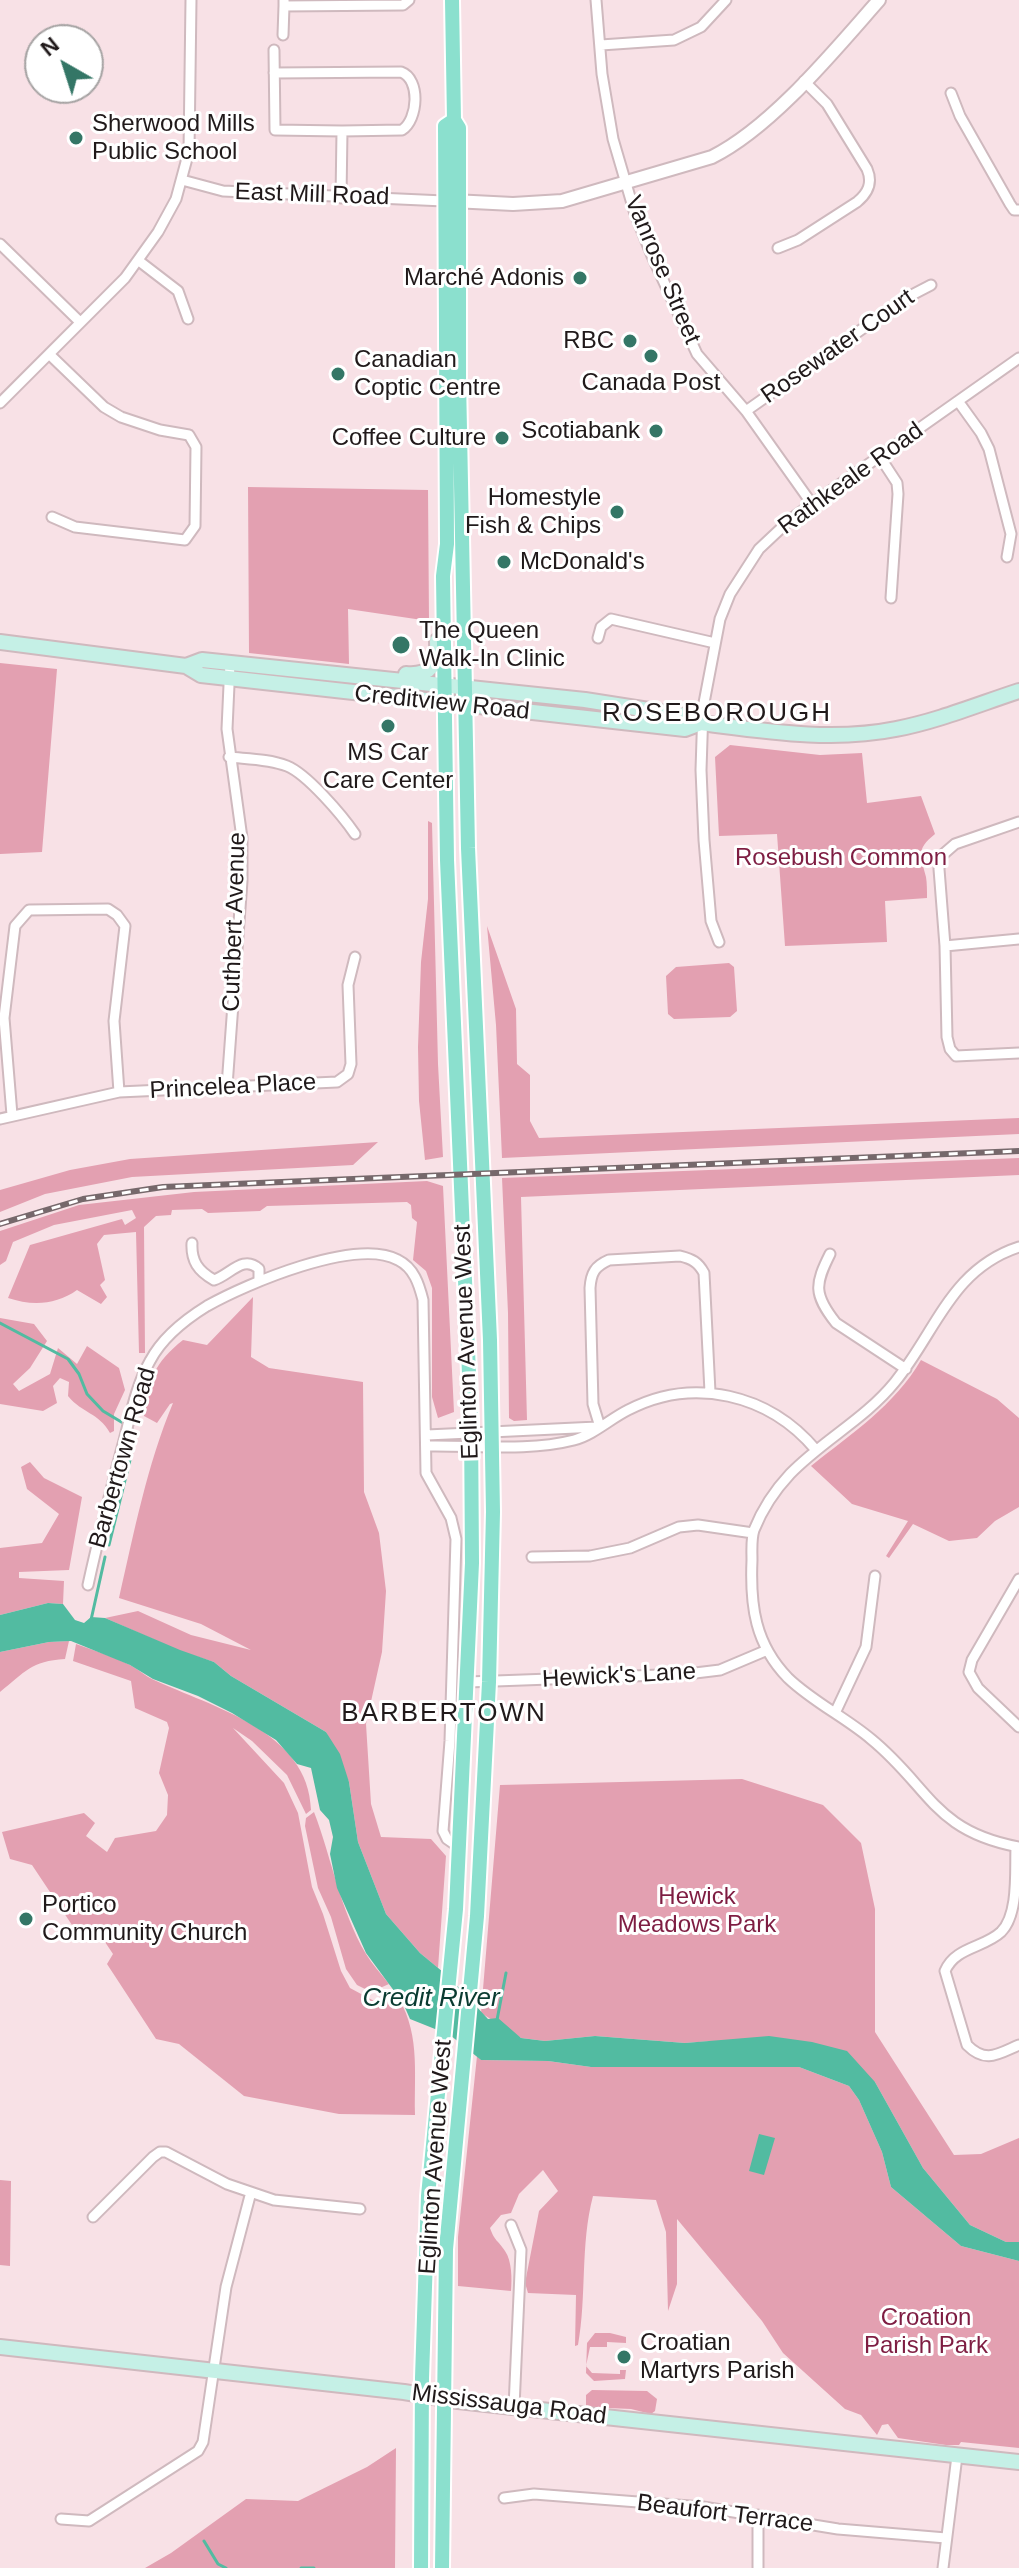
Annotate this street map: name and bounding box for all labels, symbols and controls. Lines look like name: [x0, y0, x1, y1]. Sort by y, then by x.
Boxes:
north arrow: [24, 24, 104, 104]
text: N: [36, 32, 64, 61]
place label: Sherwood Mills Public School: [92, 110, 255, 166]
marker: Sherwood Mills Public School: [67, 129, 85, 147]
street label: East Mill Road: [234, 178, 390, 212]
street label: Vanrose Street: [618, 192, 706, 348]
place label: Marché Adonis: [404, 264, 564, 292]
marker: Marché Adonis: [571, 269, 589, 287]
street label: Rosewater Court: [756, 284, 920, 410]
place label: RBC: [563, 327, 614, 355]
marker: RBC: [621, 332, 639, 350]
place label: Canadian Coptic Centre: [354, 346, 501, 402]
marker: Canada Post: [642, 347, 660, 365]
marker: Canadian Coptic Centre: [329, 365, 347, 383]
place label: Canada Post: [582, 369, 720, 397]
place label: Scotiabank: [521, 417, 640, 445]
street label: Rathkeale Road: [773, 417, 929, 541]
marker: Scotiabank: [647, 422, 665, 440]
place label: Coffee Culture: [332, 424, 486, 452]
marker: Coffee Culture: [493, 429, 511, 447]
place label: Homestyle Fish & Chips: [465, 484, 601, 540]
marker: Homestyle Fish & Chips: [608, 503, 626, 521]
place label: McDonald's: [520, 548, 645, 576]
marker: McDonald's: [495, 553, 513, 571]
place label: The Queen Walk-In Clinic: [419, 617, 565, 673]
marker: The Queen Walk-In Clinic: [390, 634, 412, 656]
street label: Creditview Road: [353, 679, 531, 727]
district label: ROSEBOROUGH: [602, 698, 832, 730]
marker: MS Car Care Center: [379, 717, 397, 735]
place label: MS Car Care Center: [323, 739, 453, 795]
street label: Cuthbert Avenue: [217, 832, 253, 1012]
park label: Rosebush Common: [735, 844, 947, 872]
street label: Princelea Place: [149, 1068, 317, 1106]
street label: Eglinton Avenue West: [449, 1224, 485, 1460]
street label: Barbertown Road: [83, 1364, 163, 1552]
street label: Hewick's Lane: [541, 1658, 697, 1694]
district label: BARBERTOWN: [341, 1698, 547, 1730]
park label: Hewick Meadows Park: [618, 1883, 776, 1939]
place label: Portico Community Church: [42, 1891, 247, 1947]
marker: Portico Community Church: [17, 1910, 35, 1928]
water label: Credit River: [362, 1983, 500, 2015]
street label: Eglinton Avenue West: [413, 2039, 459, 2275]
park label: Croation Parish Park: [864, 2304, 988, 2360]
place label: Croatian Martyrs Parish: [640, 2329, 795, 2385]
marker: Croatian Martyrs Parish: [615, 2348, 633, 2366]
street label: Mississauga Road: [410, 2379, 608, 2431]
street label: Beaufort Terrace: [635, 2489, 815, 2539]

